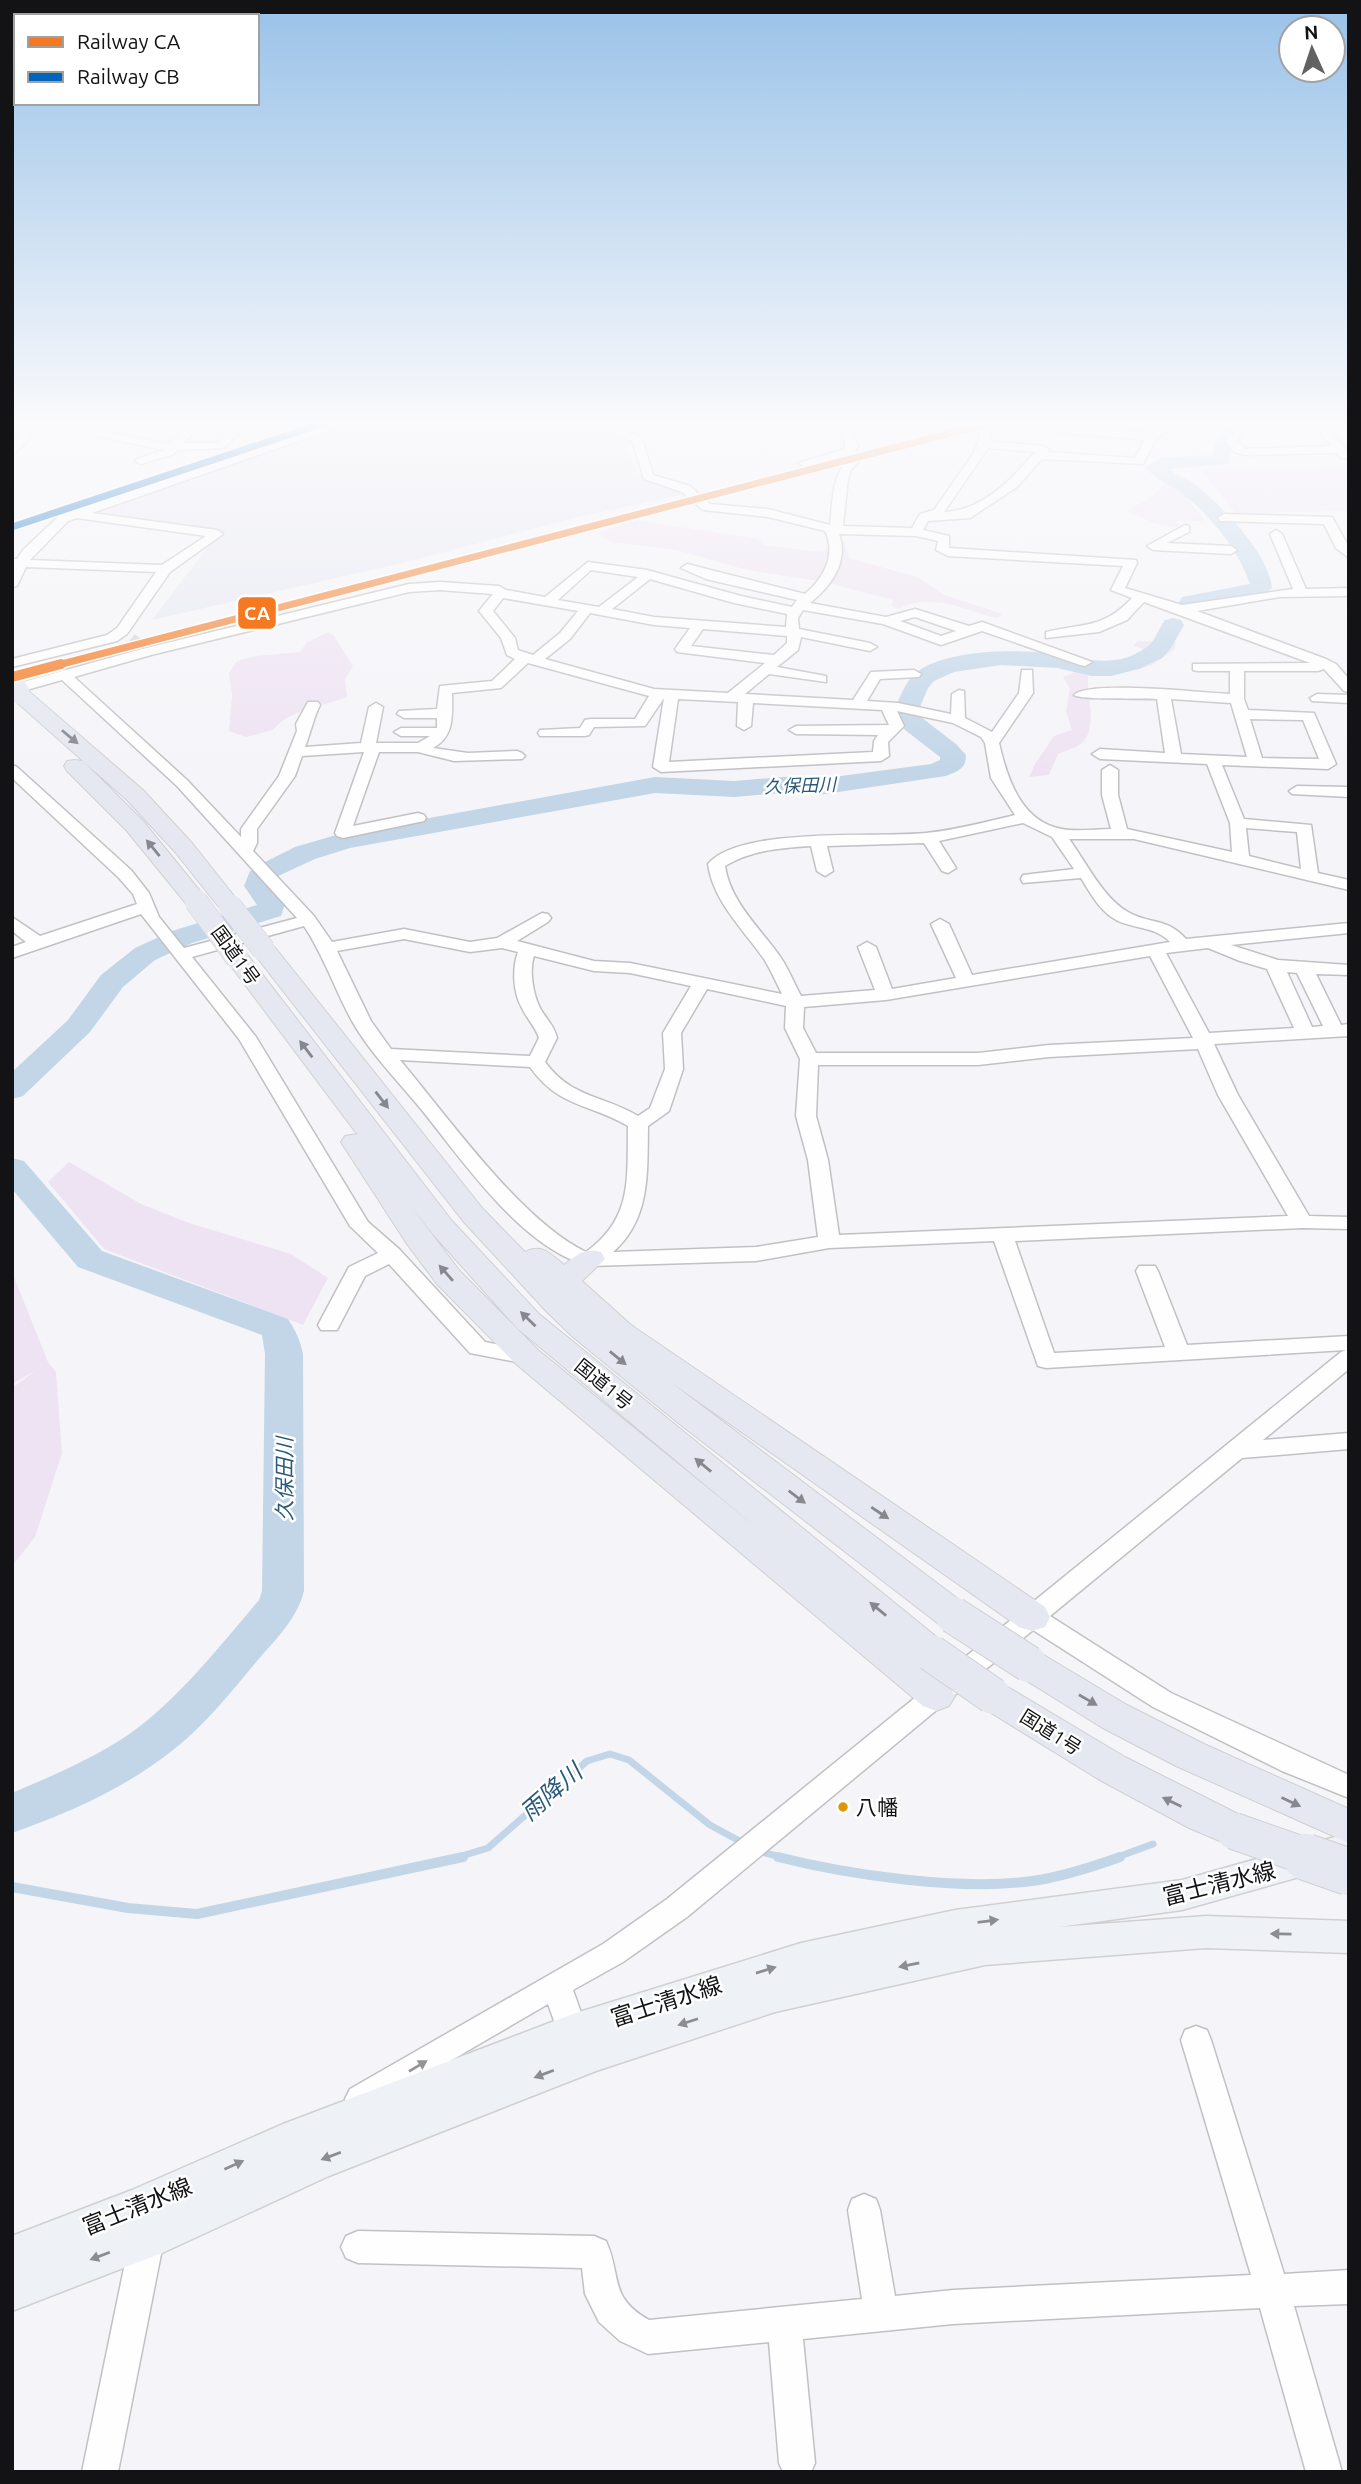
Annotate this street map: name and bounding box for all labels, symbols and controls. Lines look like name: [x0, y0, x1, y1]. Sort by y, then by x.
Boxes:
legend: [14, 14, 259, 105]
north arrow: [1277, 14, 1347, 84]
text: N: [1303, 21, 1319, 43]
text: Railway CA: [77, 29, 181, 53]
text: Railway CB: [77, 64, 180, 88]
line badge: CA: [237, 596, 277, 630]
text: CA: [244, 602, 271, 624]
one-way arrow: [61, 729, 79, 744]
water label: 久保田川: [764, 774, 838, 796]
one-way arrow: [147, 839, 161, 857]
street label: 国道1号: [207, 921, 265, 989]
one-way arrow: [300, 1040, 314, 1058]
one-way arrow: [374, 1091, 389, 1109]
one-way arrow: [438, 1264, 454, 1282]
one-way arrow: [520, 1312, 537, 1328]
one-way arrow: [608, 1350, 626, 1365]
street label: 国道1号: [571, 1354, 637, 1414]
water label: 久保田川: [272, 1435, 296, 1521]
one-way arrow: [694, 1458, 711, 1473]
one-way arrow: [788, 1490, 806, 1504]
one-way arrow: [870, 1507, 889, 1520]
one-way arrow: [870, 1602, 888, 1617]
one-way arrow: [1078, 1694, 1097, 1706]
street label: 国道1号: [1016, 1705, 1086, 1759]
water label: 雨降川: [515, 1756, 589, 1826]
place label: 八幡: [856, 1795, 898, 1819]
one-way arrow: [1162, 1796, 1182, 1808]
one-way arrow: [1281, 1796, 1301, 1808]
marker: 八幡: [836, 1800, 850, 1814]
street label: 富士清水線: [1160, 1857, 1278, 1909]
one-way arrow: [978, 1916, 1000, 1927]
one-way arrow: [1269, 1928, 1291, 1939]
one-way arrow: [897, 1960, 919, 1971]
one-way arrow: [756, 1964, 777, 1974]
street label: 富士清水線: [607, 1971, 725, 2031]
one-way arrow: [678, 2017, 699, 2028]
one-way arrow: [409, 2059, 428, 2072]
one-way arrow: [533, 2069, 554, 2080]
one-way arrow: [321, 2151, 342, 2162]
one-way arrow: [224, 2159, 244, 2171]
street label: 富士清水線: [79, 2173, 195, 2239]
one-way arrow: [90, 2251, 111, 2262]

